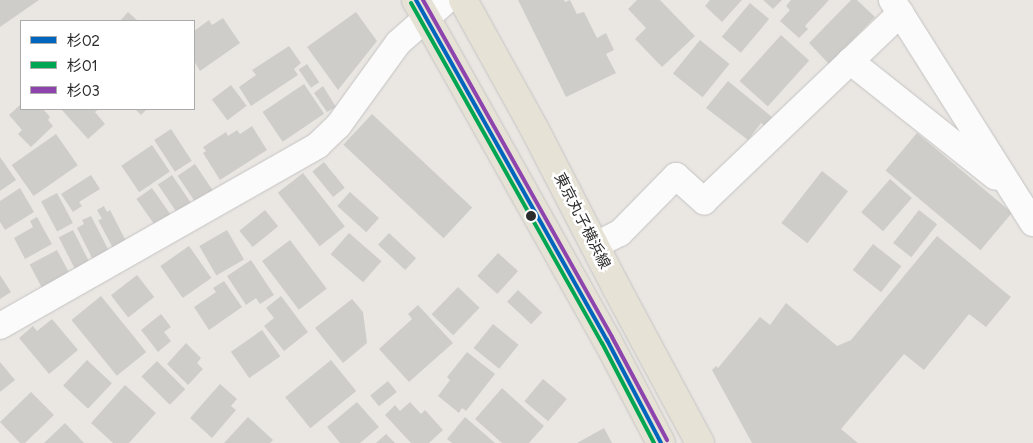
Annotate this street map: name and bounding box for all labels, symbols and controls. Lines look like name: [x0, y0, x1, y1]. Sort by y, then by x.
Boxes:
legend: [20, 20, 195, 110]
text: 杉02: [67, 32, 100, 50]
text: 杉01: [67, 57, 98, 75]
text: 杉03: [67, 82, 100, 100]
street label: 東京丸子横浜線: [550, 170, 614, 272]
unlabelled marker: [526, 211, 536, 221]

